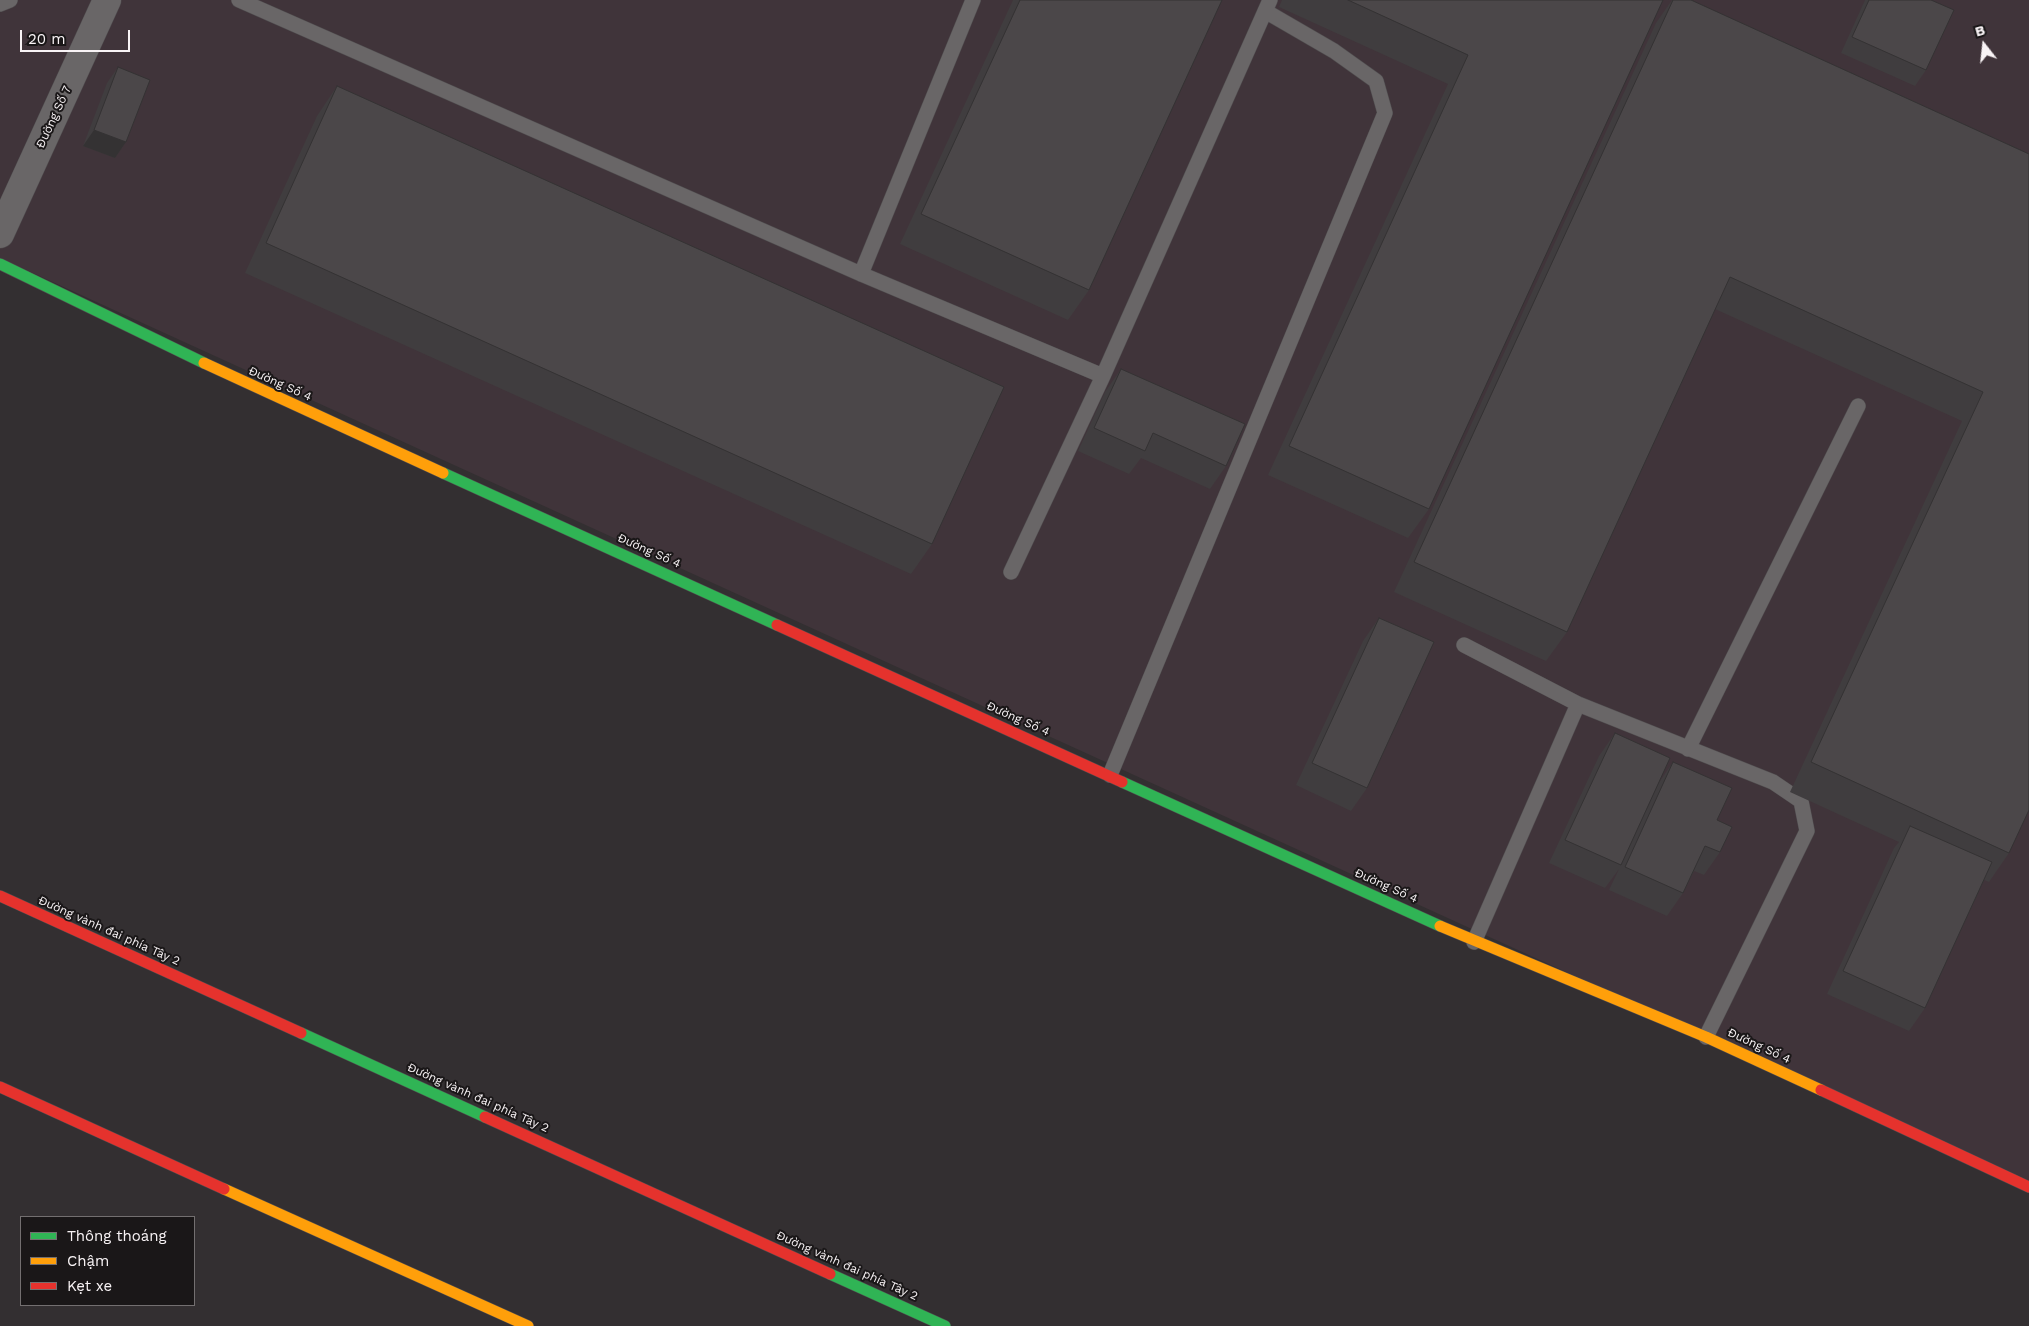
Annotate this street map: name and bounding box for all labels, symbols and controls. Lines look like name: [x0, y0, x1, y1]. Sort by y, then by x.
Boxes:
scale bar: [22, 20, 132, 52]
north arrow: [1959, 20, 2009, 70]
text: B: [1973, 22, 1987, 40]
text: 20 m: [28, 30, 66, 48]
street label: Đường Số 7: [33, 84, 75, 150]
street label: Đường Số 4: [246, 364, 314, 404]
street label: Đường Số 4: [615, 531, 683, 571]
street label: Đường Số 4: [984, 699, 1052, 739]
street label: Đường Số 4: [1352, 866, 1420, 906]
street label: Đường vành đai phía Tây 2: [36, 893, 182, 969]
street label: Đường Số 4: [1725, 1025, 1793, 1067]
street label: Đường vành đai phía Tây 2: [405, 1060, 551, 1136]
legend: [20, 1216, 195, 1306]
text: Thông thoáng: [67, 1227, 166, 1245]
street label: Đường vành đai phía Tây 2: [774, 1228, 920, 1304]
text: Chậm: [67, 1252, 109, 1270]
text: Kẹt xe: [67, 1277, 112, 1295]

